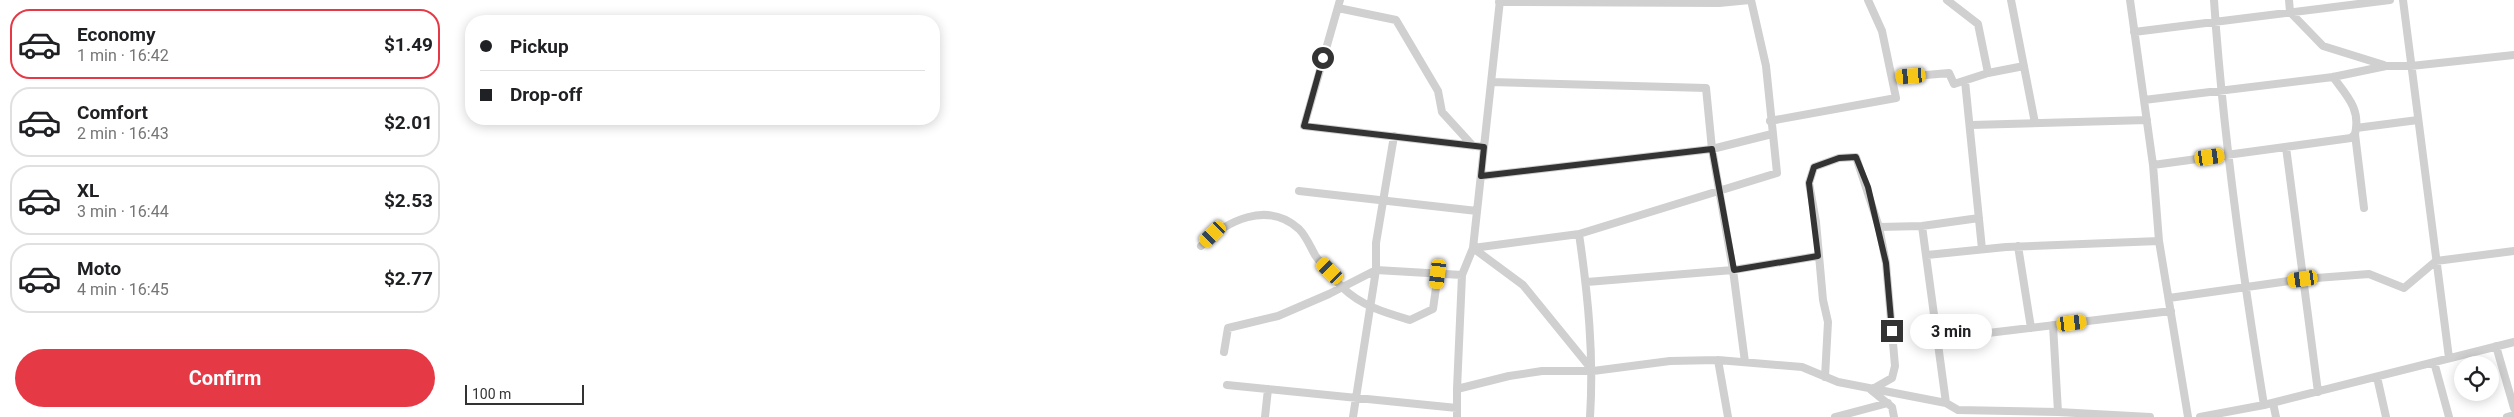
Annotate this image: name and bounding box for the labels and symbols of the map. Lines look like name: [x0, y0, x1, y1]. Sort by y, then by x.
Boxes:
route start: [1312, 47, 1334, 69]
car: [1895, 67, 1926, 85]
car: [2194, 147, 2225, 167]
car: [1197, 218, 1228, 250]
car: [1314, 255, 1345, 287]
car: [1428, 258, 1447, 290]
car: [2287, 269, 2318, 289]
callout: 3 min: [1910, 314, 1992, 348]
car: [2056, 314, 2087, 332]
route end: [1881, 320, 1903, 342]
scale bar: [465, 382, 584, 405]

